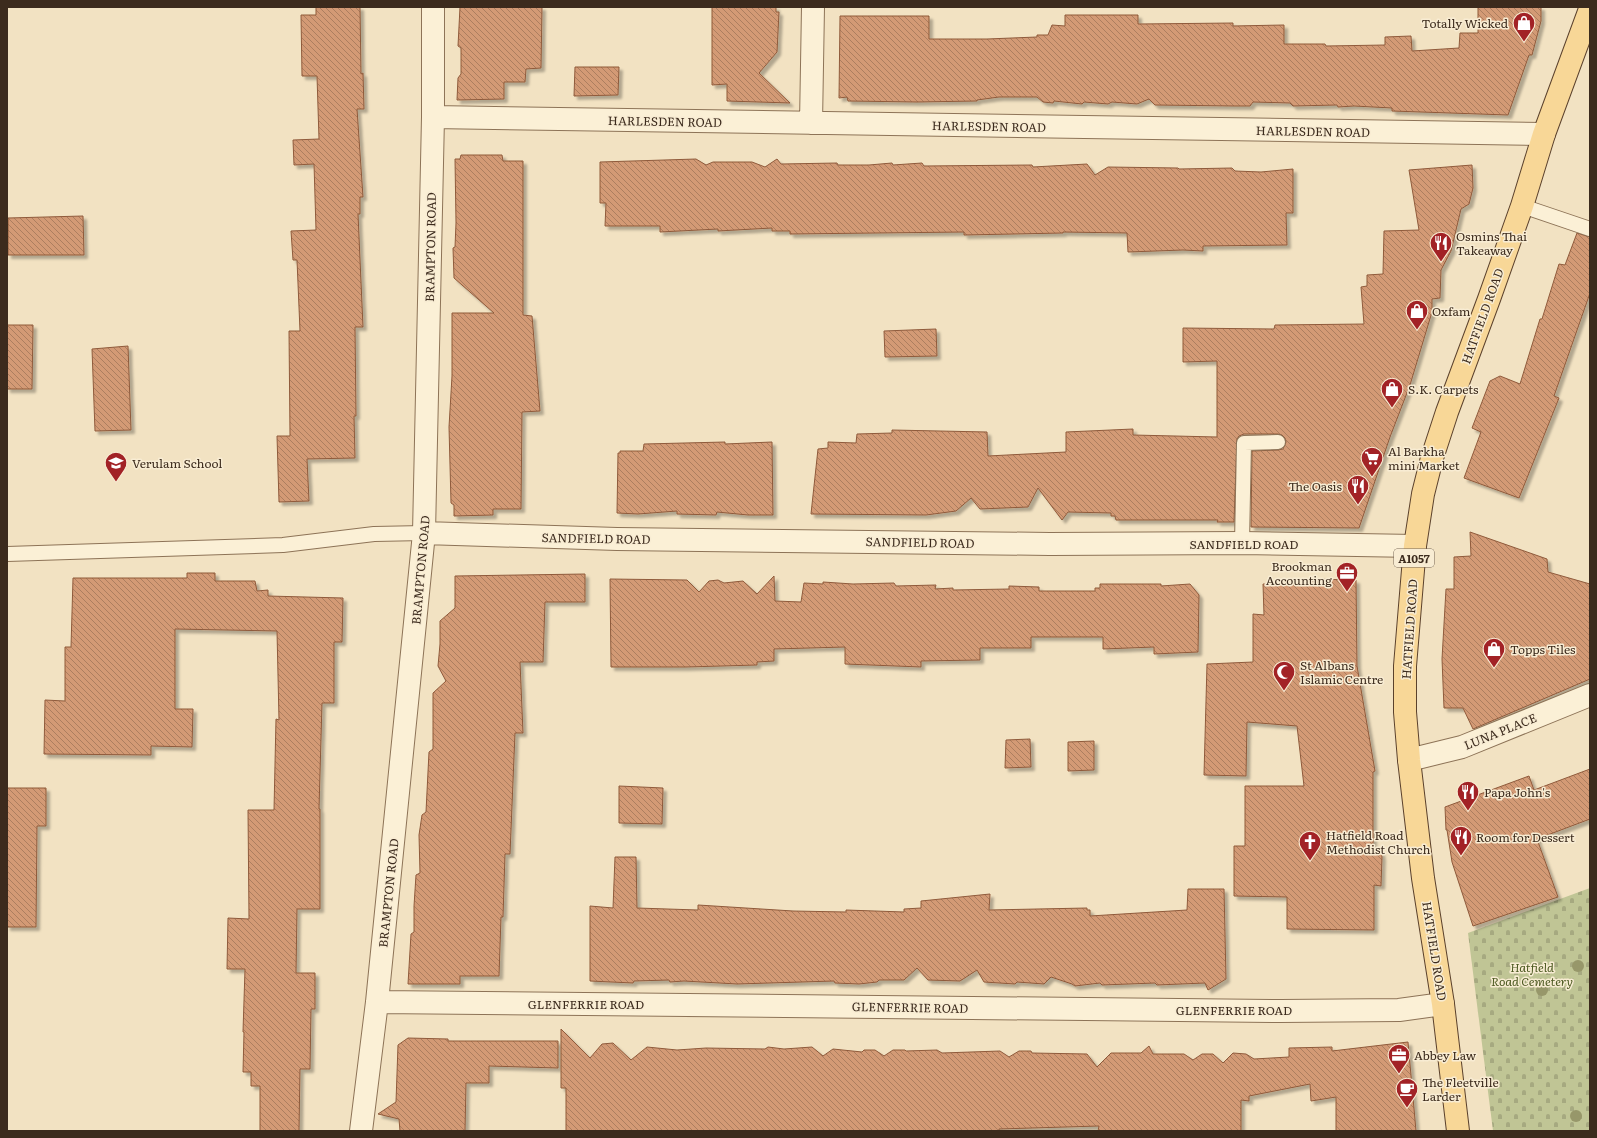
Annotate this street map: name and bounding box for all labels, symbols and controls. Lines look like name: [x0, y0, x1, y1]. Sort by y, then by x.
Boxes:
shop icon: Totally Wicked: [1511, 10, 1537, 43]
place label: Totally Wicked: [1421, 14, 1509, 32]
street label: HARLESDEN ROAD: [608, 111, 722, 131]
street label: HARLESDEN ROAD: [932, 116, 1046, 136]
street label: HARLESDEN ROAD: [1256, 121, 1370, 141]
street label: BRAMPTON ROAD: [420, 192, 440, 302]
place label: Osmins Thai Takeaway: [1456, 227, 1527, 259]
restaurant icon: Osmins Thai Takeaway: [1428, 230, 1454, 263]
street label: HATFIELD ROAD: [1456, 266, 1508, 366]
shop icon: Oxfam: [1404, 298, 1430, 331]
place label: Oxfam: [1432, 302, 1471, 320]
shop icon: S.K. Carpets: [1379, 376, 1405, 409]
place label: S.K. Carpets: [1408, 380, 1479, 398]
place label: Al Barkha mini Market: [1388, 442, 1460, 474]
supermarket icon: Al Barkha mini Market: [1359, 445, 1385, 478]
school or university icon: Verulam School: [103, 450, 129, 483]
place label: Verulam School: [132, 454, 222, 472]
restaurant icon: The Oasis: [1345, 473, 1371, 506]
place label: The Oasis: [1288, 477, 1343, 495]
street label: BRAMPTON ROAD: [406, 515, 434, 625]
street label: SANDFIELD ROAD: [541, 528, 651, 548]
street label: SANDFIELD ROAD: [865, 532, 975, 552]
street label: SANDFIELD ROAD: [1190, 535, 1298, 553]
road number: A1057: [1394, 549, 1434, 567]
place label: Brookman Accounting: [1266, 557, 1332, 589]
office icon: Brookman Accounting: [1334, 560, 1360, 593]
street label: HATFIELD ROAD: [1397, 578, 1421, 680]
shop icon: Topps Tiles: [1481, 636, 1507, 669]
place label: Topps Tiles: [1510, 640, 1576, 658]
place label: St Albans Islamic Centre: [1300, 656, 1383, 688]
mosque icon: St Albans Islamic Centre: [1271, 659, 1297, 692]
street label: LUNA PLACE: [1461, 708, 1539, 754]
restaurant icon: Papa John's: [1455, 779, 1481, 812]
place label: Papa John's: [1484, 783, 1551, 801]
restaurant icon: Room for Dessert: [1448, 824, 1474, 857]
place label: Hatfield Road Methodist Church: [1326, 826, 1430, 858]
place label: Room for Dessert: [1476, 828, 1575, 846]
church icon: Hatfield Road Methodist Church: [1297, 829, 1323, 862]
street label: BRAMPTON ROAD: [373, 837, 403, 949]
street label: HATFIELD ROAD: [1418, 900, 1452, 1002]
park label: Hatfield Road Cemetery: [1491, 958, 1573, 990]
street label: GLENFERRIE ROAD: [528, 995, 644, 1013]
street label: GLENFERRIE ROAD: [852, 997, 968, 1017]
street label: GLENFERRIE ROAD: [1176, 1001, 1292, 1019]
office icon: Abbey Law: [1386, 1042, 1412, 1075]
place label: Abbey Law: [1414, 1046, 1477, 1064]
place label: The Fleetville Larder: [1422, 1073, 1499, 1105]
cafe icon: The Fleetville Larder: [1394, 1076, 1420, 1109]

